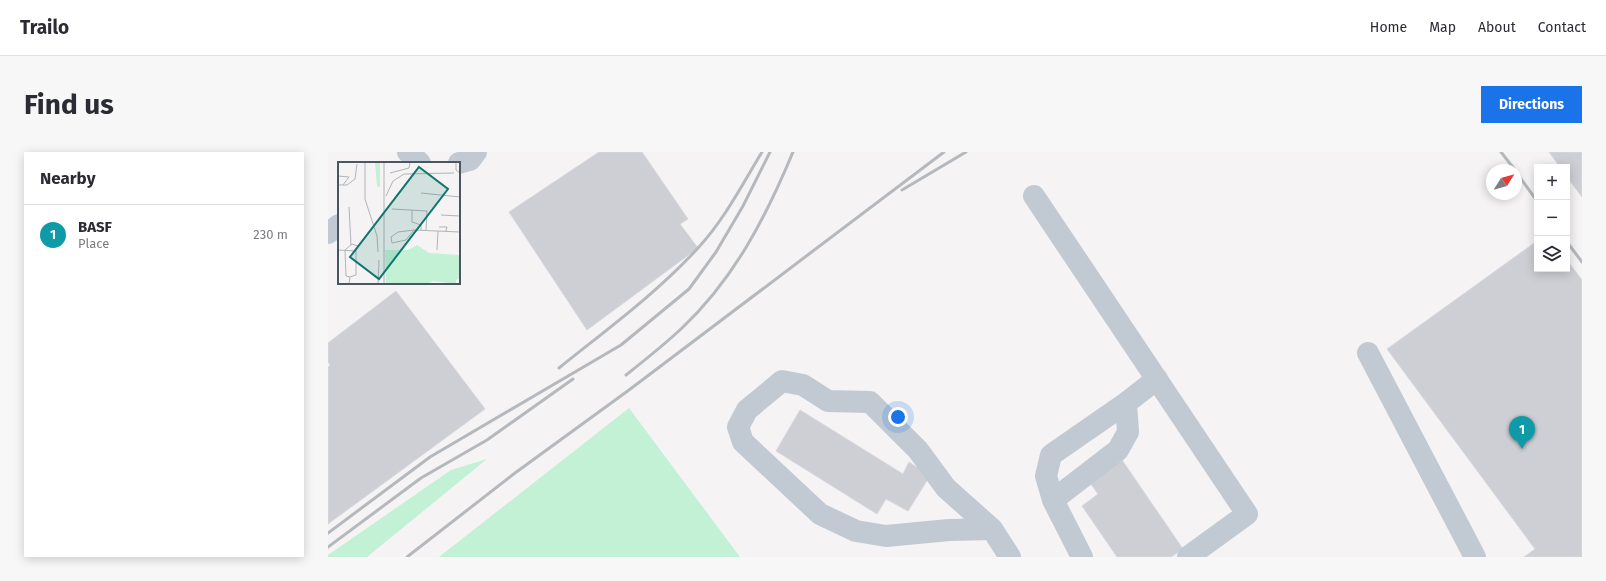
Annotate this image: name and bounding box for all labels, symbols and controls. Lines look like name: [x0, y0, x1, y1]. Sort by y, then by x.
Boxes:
text: Trailo: [20, 16, 69, 39]
text: Home: [1370, 19, 1407, 36]
text: Map: [1429, 19, 1456, 36]
text: About: [1478, 19, 1516, 36]
text: Contact: [1538, 19, 1586, 36]
button: Directions: [1481, 86, 1582, 123]
text: Find us: [24, 88, 114, 121]
inset map: [338, 162, 460, 284]
north arrow: [1486, 164, 1522, 200]
map controls: [1534, 164, 1570, 272]
button: +: [1534, 164, 1570, 200]
text: Nearby: [40, 168, 95, 189]
button: −: [1534, 200, 1570, 236]
text: BASF: [78, 218, 112, 236]
text: 1: [50, 227, 56, 242]
text: 230 m: [253, 227, 288, 242]
text: Place: [78, 236, 109, 251]
button: layers: [1534, 236, 1570, 272]
your location: [888, 407, 908, 427]
pin: 1: [1509, 416, 1535, 449]

